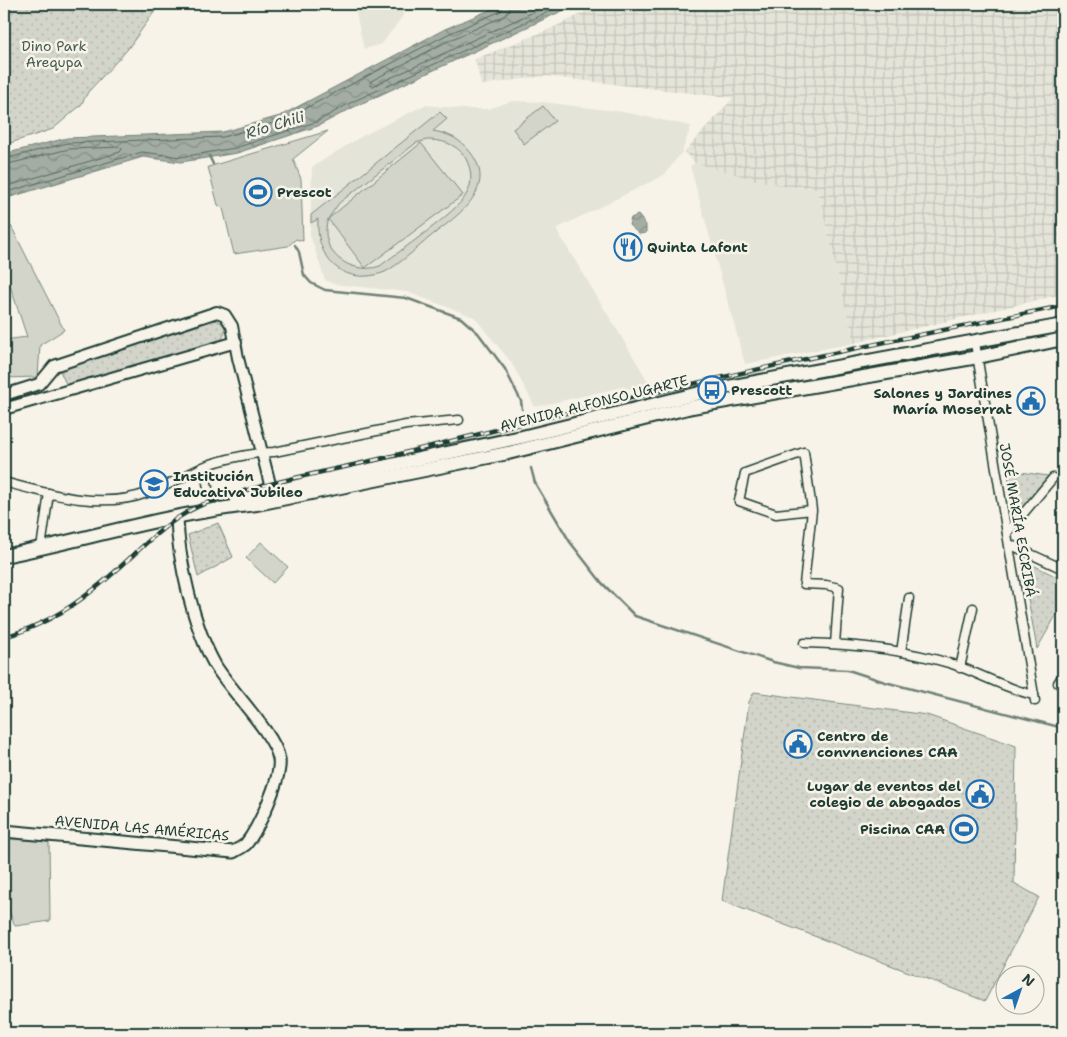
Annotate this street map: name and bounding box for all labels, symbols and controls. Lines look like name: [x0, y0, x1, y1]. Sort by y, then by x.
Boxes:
park label: Dino Park Arequpa: [22, 37, 86, 71]
water label: Río Chili: [243, 106, 308, 143]
sports icon: Prescot: [243, 177, 273, 207]
place label: Prescot: [277, 183, 332, 201]
restaurant icon: Quinta Lafont: [613, 232, 643, 262]
place label: Quinta Lafont: [647, 238, 748, 256]
street label: AVENIDA ALFONSO UGARTE: [498, 371, 690, 435]
bus stop icon: Prescott: [697, 375, 727, 405]
place label: Prescott: [731, 381, 793, 399]
place label: Salones y Jardines María Moserrat: [873, 384, 1012, 418]
public building icon: Salones y Jardines María Moserrat: [1016, 386, 1046, 416]
street label: JOSÉ MARÍA ESCRIBÁ: [996, 442, 1040, 598]
place label: Institución Educativa Jubileo: [173, 467, 303, 501]
school or university icon: Institución Educativa Jubileo: [139, 469, 169, 499]
place label: Centro de convnenciones CAA: [817, 727, 958, 761]
public building icon: Centro de convnenciones CAA: [783, 729, 813, 759]
place label: Lugar de eventos del colegio de abogados: [807, 777, 961, 811]
public building icon: Lugar de eventos del colegio de abogados: [965, 779, 995, 809]
street label: AVENIDA LAS AMÉRICAS: [54, 811, 230, 845]
sports icon: Piscina CAA: [949, 814, 979, 844]
place label: Piscina CAA: [860, 820, 945, 838]
north arrow: [994, 964, 1044, 1014]
text: N: [1018, 970, 1038, 991]

